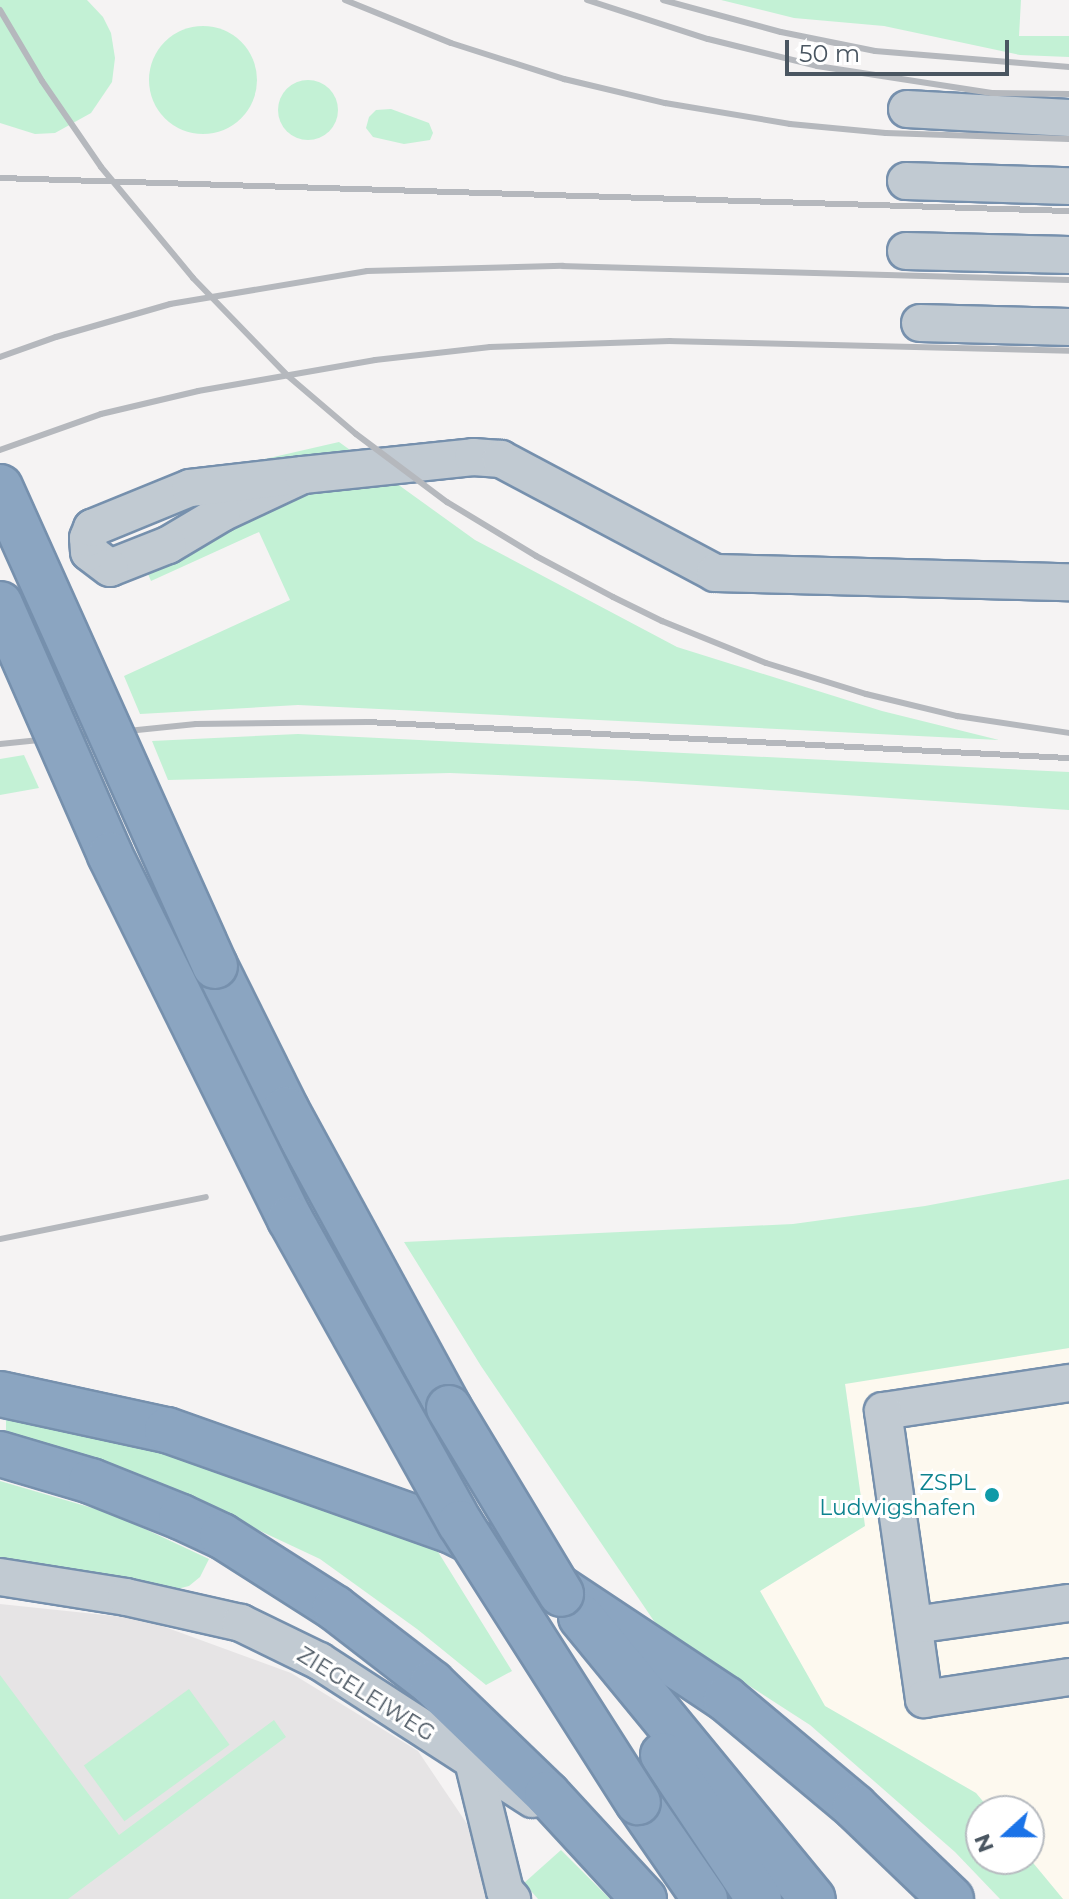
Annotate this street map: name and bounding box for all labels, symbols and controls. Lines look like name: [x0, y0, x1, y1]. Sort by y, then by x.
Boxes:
scale bar: [789, 24, 1013, 74]
text: 50 m: [799, 39, 860, 68]
place label: ZSPL Ludwigshafen: [819, 1469, 976, 1520]
marker: ZSPL Ludwigshafen: [983, 1486, 1001, 1504]
street label: ZIEGELEIWEG: [292, 1641, 440, 1747]
north arrow: [965, 1795, 1045, 1875]
text: N: [968, 1830, 1000, 1856]

